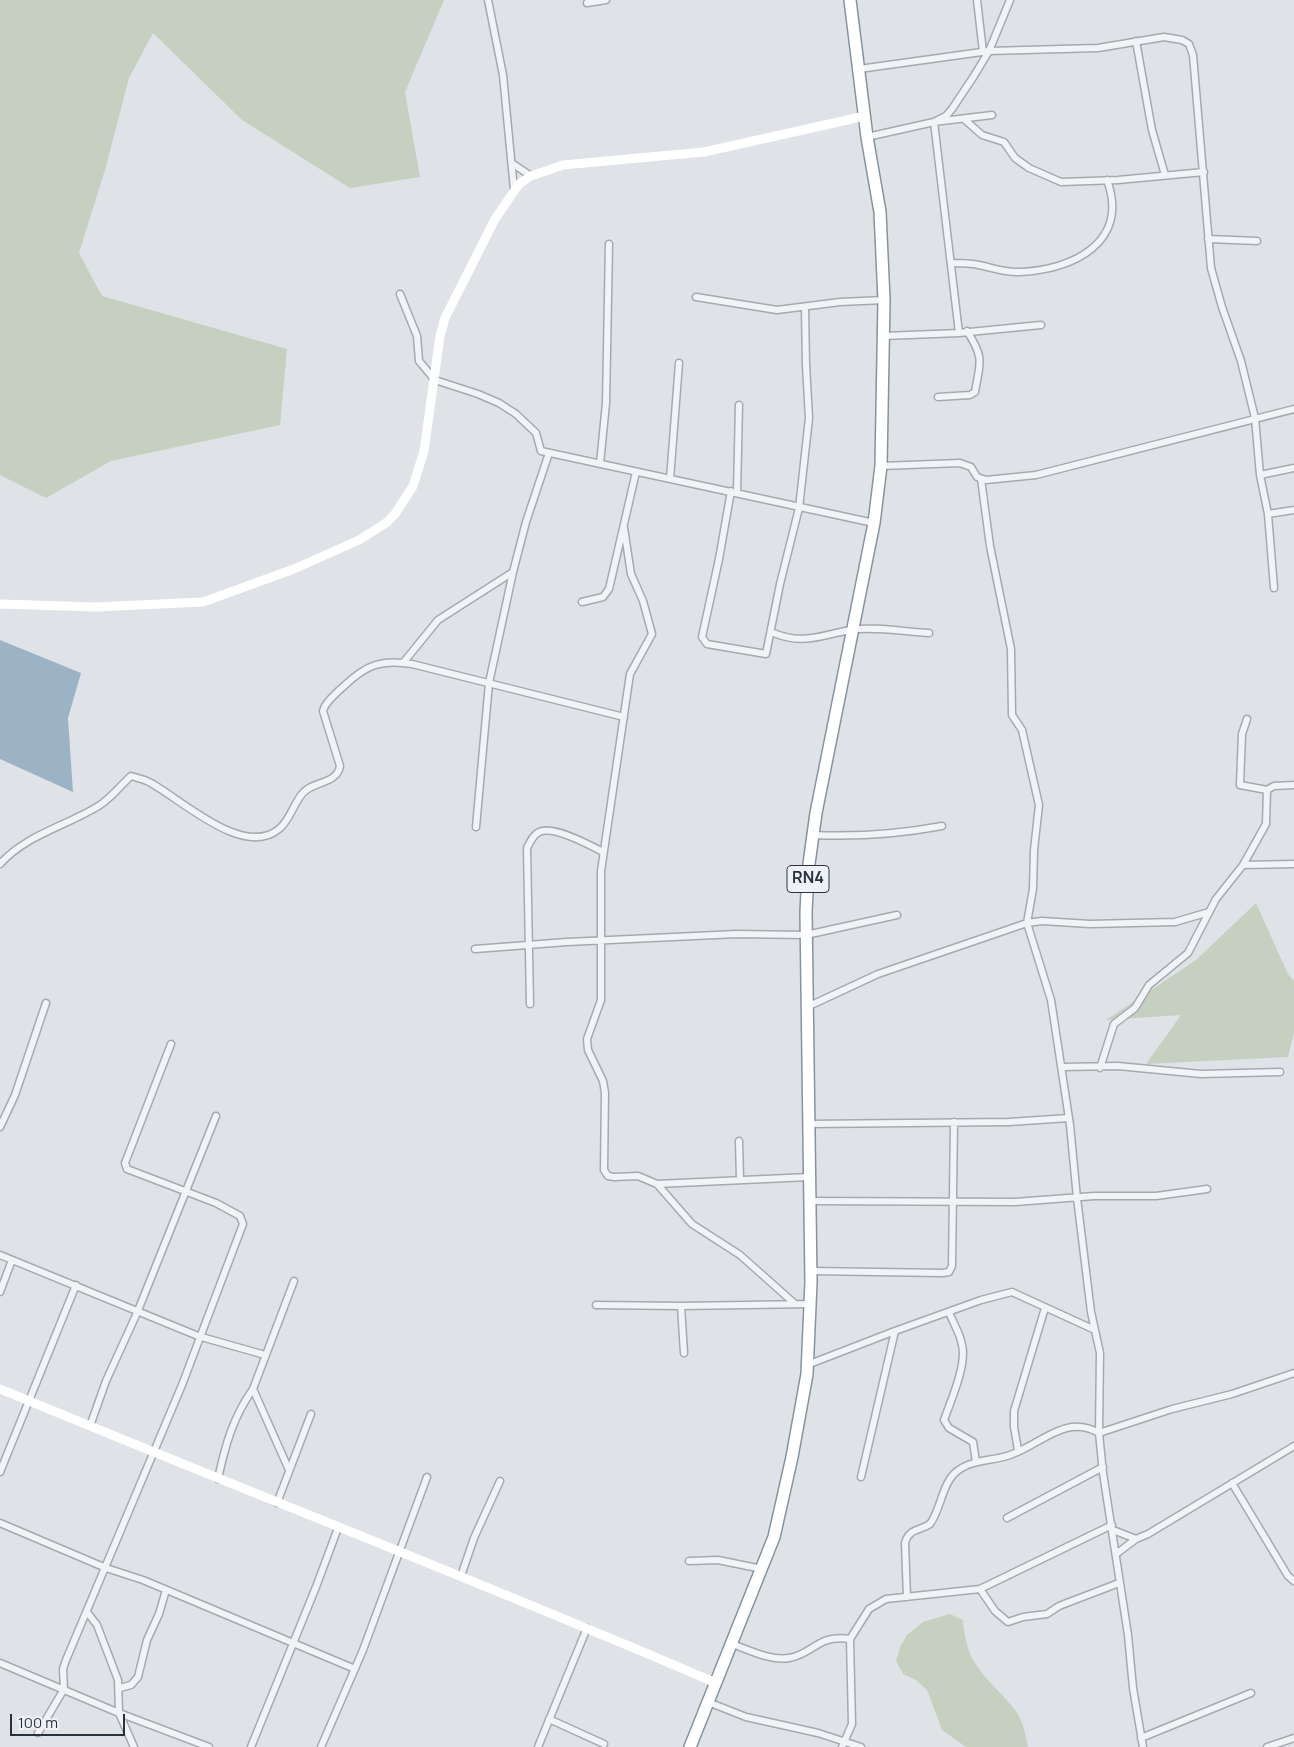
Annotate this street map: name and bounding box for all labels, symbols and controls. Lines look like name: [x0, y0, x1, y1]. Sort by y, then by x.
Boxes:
road number: RN4: [787, 866, 829, 892]
scale bar: [12, 1704, 128, 1736]
text: 100 m: [18, 1712, 58, 1733]

